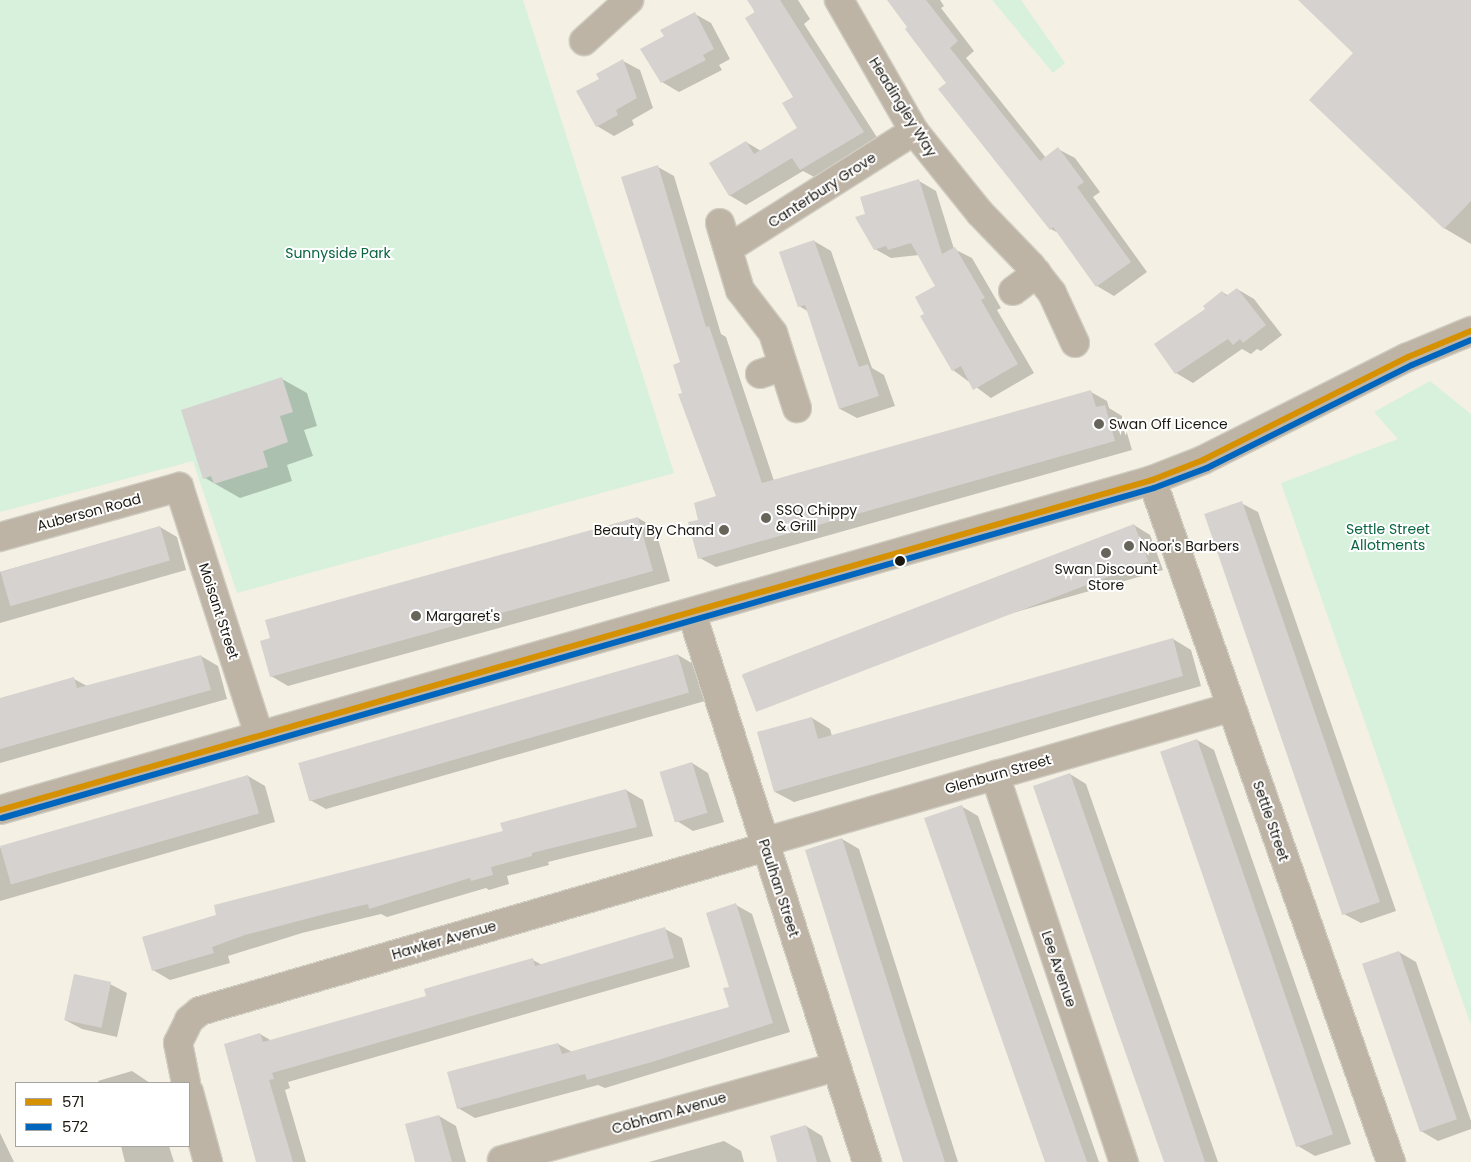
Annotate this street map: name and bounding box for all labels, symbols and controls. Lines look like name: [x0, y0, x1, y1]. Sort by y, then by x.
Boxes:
street label: Headingley Way: [866, 54, 940, 160]
street label: Canterbury Grove: [765, 149, 879, 231]
park label: Sunnyside Park: [285, 245, 391, 261]
place label: Swan Off Licence: [1109, 416, 1228, 432]
marker: Swan Off Licence: [1093, 418, 1105, 430]
street label: Auberson Road: [35, 490, 143, 534]
place label: SSQ Chippy & Grill: [776, 502, 857, 534]
marker: SSQ Chippy & Grill: [760, 512, 772, 524]
park label: Settle Street Allotments: [1346, 521, 1430, 554]
place label: Beauty By Chand: [594, 522, 714, 538]
marker: Beauty By Chand: [718, 524, 730, 536]
place label: Noor's Barbers: [1139, 538, 1239, 554]
marker: Noor's Barbers: [1123, 540, 1135, 552]
marker: Swan Discount Store: [1100, 547, 1112, 559]
unlabelled marker: [895, 556, 905, 566]
street label: Moisant Street: [196, 561, 242, 661]
place label: Swan Discount Store: [1055, 561, 1157, 594]
place label: Margaret's: [426, 608, 500, 624]
marker: Margaret's: [410, 610, 422, 622]
street label: Glenburn Street: [943, 751, 1053, 797]
street label: Settle Street: [1249, 779, 1293, 863]
street label: Paulhan Street: [755, 837, 803, 939]
street label: Hawker Avenue: [390, 917, 498, 963]
street label: Lee Avenue: [1038, 929, 1080, 1009]
legend: [15, 1082, 190, 1147]
street label: Cobham Avenue: [610, 1089, 728, 1137]
text: 571: [62, 1091, 84, 1112]
text: 572: [62, 1116, 88, 1137]

